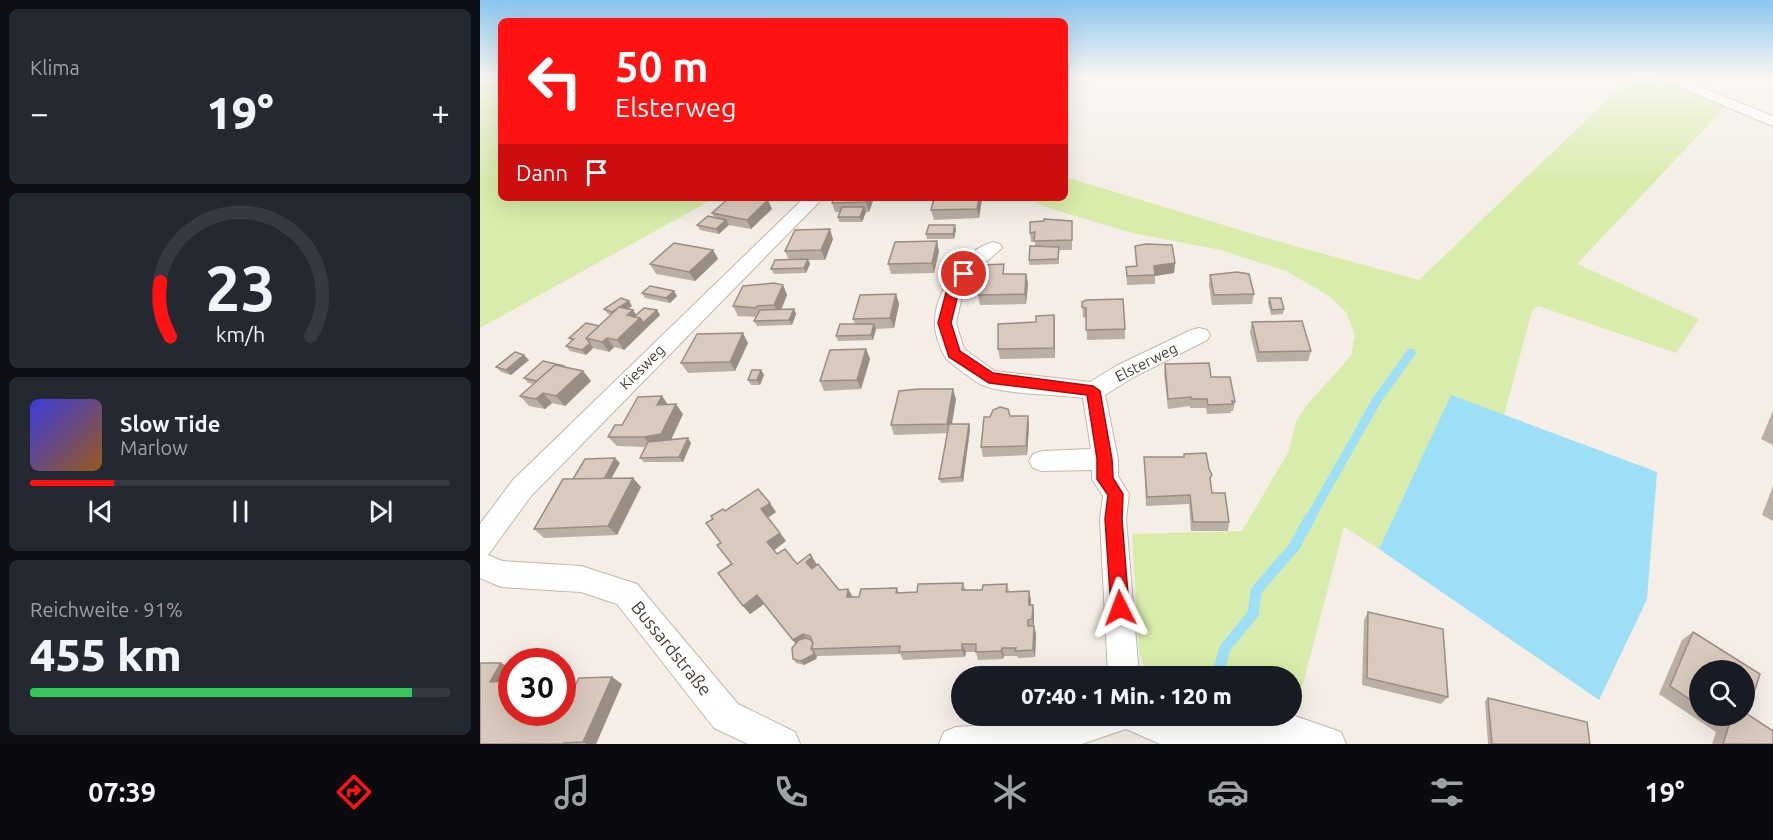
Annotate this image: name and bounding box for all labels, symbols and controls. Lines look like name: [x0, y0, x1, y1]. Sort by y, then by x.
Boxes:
icon: left: [516, 42, 594, 120]
text: 50 m: [615, 43, 709, 90]
text: Klima: [30, 56, 80, 79]
text: 19°: [206, 87, 274, 138]
text: Elsterweg: [615, 92, 737, 122]
text: −: [30, 94, 49, 131]
text: +: [431, 94, 450, 131]
icon: arrive: [580, 156, 613, 189]
text: Dann: [516, 160, 568, 185]
pin: [938, 248, 989, 299]
text: 23: [205, 253, 275, 323]
icon: arrive: [947, 257, 980, 290]
text: km/h: [215, 323, 265, 347]
street label: Elsterweg: [1112, 339, 1180, 385]
street label: Kiesweg: [616, 341, 668, 393]
text: Slow Tide: [120, 411, 220, 436]
text: Marlow: [120, 436, 188, 459]
icon: previous: [84, 495, 117, 528]
icon: pause: [224, 495, 257, 528]
icon: next: [364, 495, 397, 528]
position arrow: [1088, 576, 1152, 640]
street label: Bussardstraße: [628, 597, 716, 699]
text: Reichweite · 91%: [30, 598, 183, 621]
text: 455 km: [30, 629, 182, 680]
speed limit sign: 30: [498, 648, 576, 726]
map controls: [1689, 660, 1755, 726]
button: search: [1689, 660, 1755, 726]
text: 07:40 · 1 Min. · 120 m: [1021, 683, 1232, 708]
icon: directions: [333, 771, 375, 813]
icon: music: [551, 771, 593, 813]
icon: phone: [770, 771, 812, 813]
icon: climate: [989, 771, 1031, 813]
icon: car: [1207, 771, 1249, 813]
icon: filters: [1426, 771, 1468, 813]
text: 07:39: [88, 777, 156, 807]
text: 19°: [1645, 777, 1685, 807]

